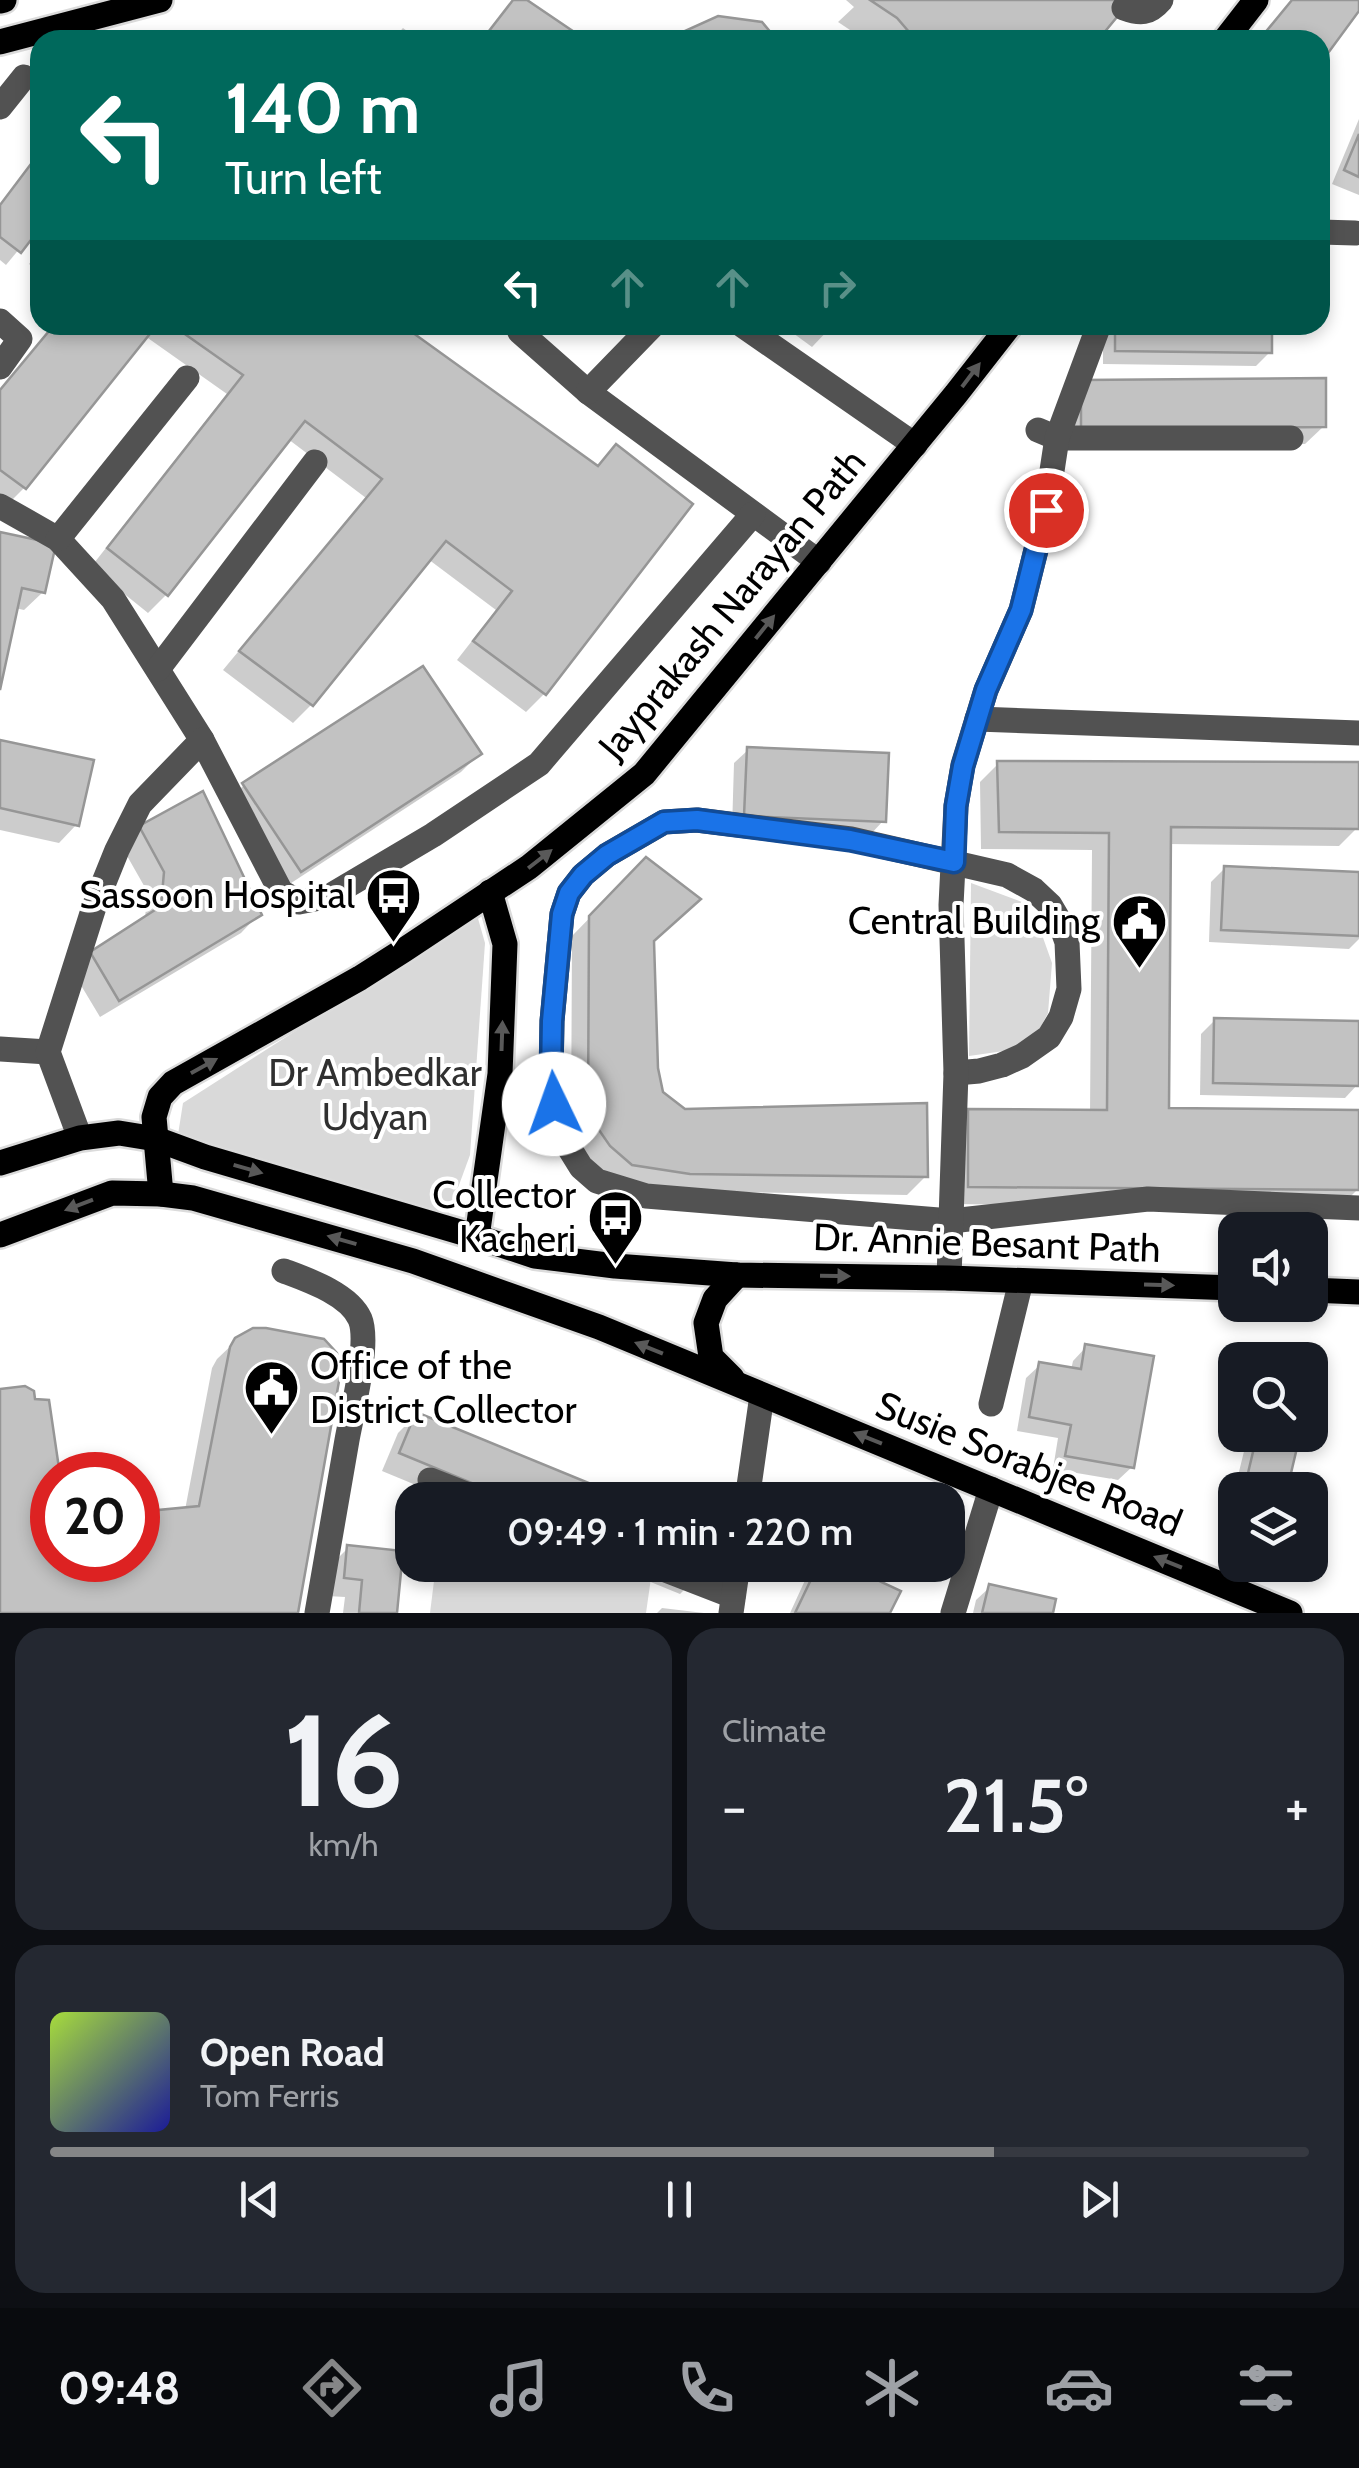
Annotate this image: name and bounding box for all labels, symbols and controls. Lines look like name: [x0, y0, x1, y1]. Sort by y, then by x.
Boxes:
text: 140 m: [225, 65, 420, 151]
icon: left: [60, 70, 190, 200]
text: Turn left: [225, 151, 382, 205]
icon: left: [495, 260, 550, 315]
icon: ahead: [600, 260, 655, 315]
icon: ahead: [705, 260, 760, 315]
icon: right: [810, 260, 865, 315]
one-way arrow: [960, 363, 981, 389]
street label: Jayprakash Narayan Path: [588, 439, 875, 769]
pin: [1004, 468, 1089, 553]
icon: arrive: [1019, 483, 1074, 538]
one-way arrow: [754, 615, 775, 640]
one-way arrow: [527, 849, 552, 870]
bus stop icon: Sassoon Hospital: [364, 865, 424, 944]
place label: Sassoon Hospital: [79, 871, 355, 918]
public building icon: Central Building: [1109, 891, 1169, 970]
place label: Central Building: [848, 897, 1101, 944]
one-way arrow: [494, 1019, 510, 1051]
park label: Dr Ambedkar Udyan: [268, 1049, 482, 1140]
position arrow: [502, 1052, 606, 1156]
one-way arrow: [189, 1057, 218, 1074]
one-way arrow: [233, 1162, 264, 1178]
place label: Collector Kacheri: [432, 1171, 576, 1262]
bus stop icon: Collector Kacheri: [585, 1187, 645, 1266]
one-way arrow: [64, 1198, 94, 1213]
map controls: [1218, 1212, 1328, 1582]
button: sound: [1218, 1212, 1328, 1322]
street label: Dr. Annie Besant Path: [813, 1213, 1162, 1272]
one-way arrow: [327, 1232, 357, 1247]
one-way arrow: [819, 1269, 851, 1285]
one-way arrow: [1144, 1278, 1176, 1294]
one-way arrow: [634, 1340, 664, 1356]
place label: Office of the District Collector: [310, 1342, 576, 1433]
button: search: [1218, 1342, 1328, 1452]
public building icon: Office of the District Collector: [241, 1358, 301, 1437]
street label: Susie Sorabjee Road: [869, 1381, 1189, 1546]
one-way arrow: [852, 1430, 882, 1446]
speed limit sign: 20: [30, 1452, 160, 1582]
button: layers: [1218, 1472, 1328, 1582]
text: 09:49 · 1 min · 220 m: [507, 1508, 853, 1555]
one-way arrow: [1153, 1554, 1183, 1570]
text: 16: [283, 1681, 404, 1839]
text: Climate: [722, 1711, 826, 1750]
text: 21.5°: [943, 1760, 1088, 1851]
text: −: [722, 1773, 746, 1840]
text: +: [1285, 1773, 1309, 1840]
text: km/h: [308, 1825, 379, 1864]
text: Open Road: [200, 2029, 385, 2076]
text: Tom Ferris: [200, 2076, 339, 2115]
icon: previous: [232, 2172, 287, 2227]
icon: pause: [652, 2172, 707, 2227]
icon: next: [1072, 2172, 1127, 2227]
icon: directions: [297, 2353, 367, 2423]
icon: music: [484, 2353, 554, 2423]
icon: phone: [671, 2353, 741, 2423]
icon: climate: [857, 2353, 927, 2423]
icon: car: [1044, 2353, 1114, 2423]
icon: filters: [1231, 2353, 1301, 2423]
text: 09:48: [58, 2361, 181, 2415]

